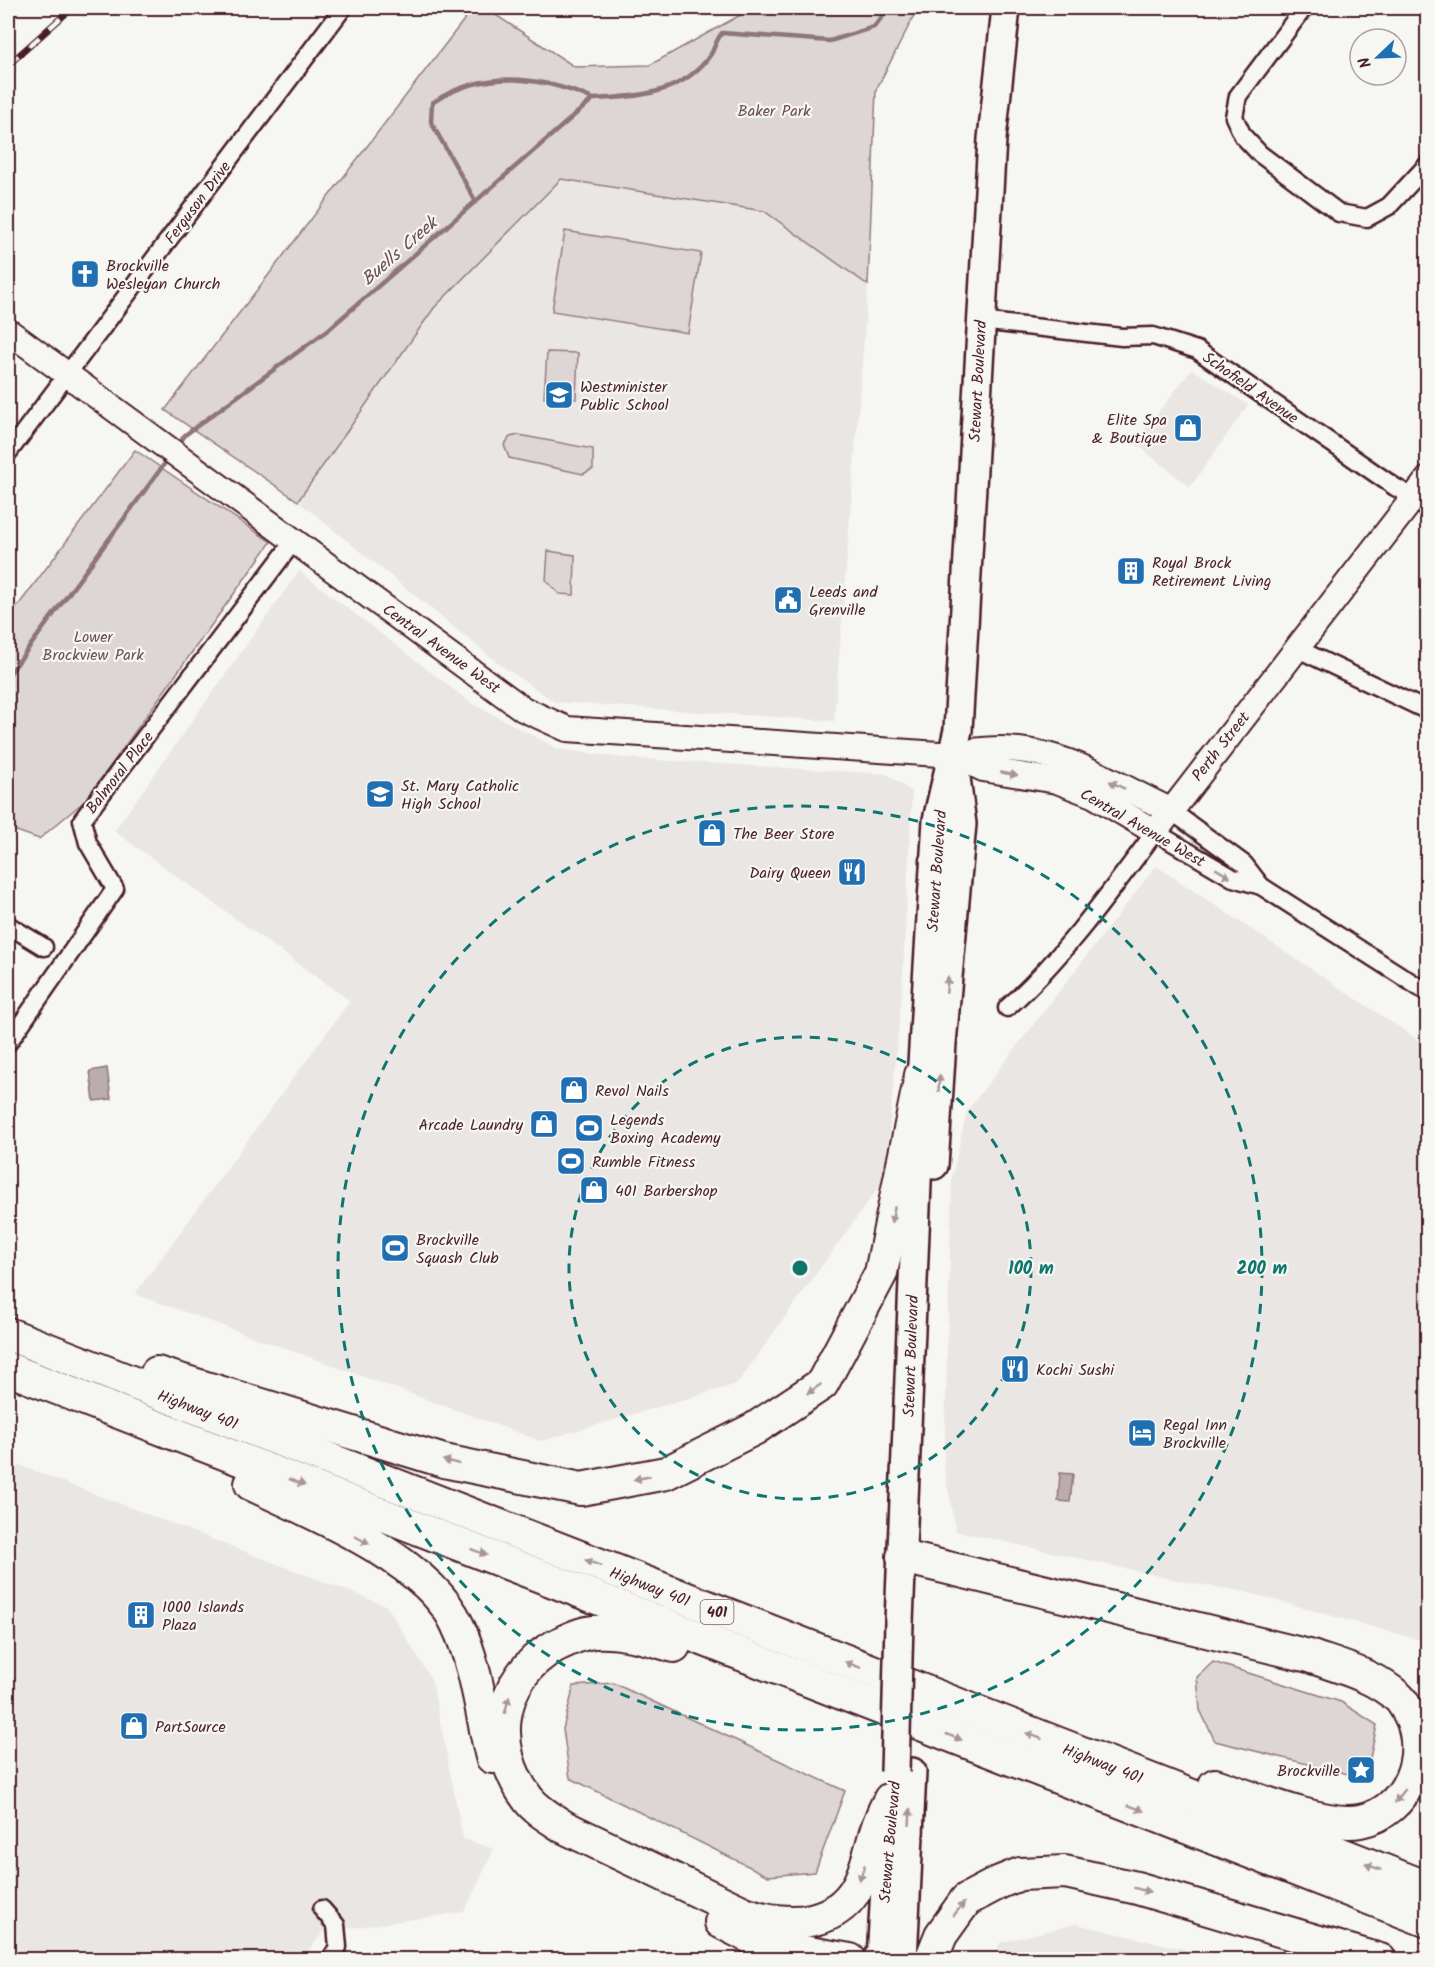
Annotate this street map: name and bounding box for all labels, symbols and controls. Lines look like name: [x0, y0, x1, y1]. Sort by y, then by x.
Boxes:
north arrow: [1348, 27, 1408, 87]
text: N: [1352, 53, 1379, 72]
park label: Baker Park: [737, 99, 811, 124]
street label: Ferguson Drive: [159, 156, 238, 250]
water label: Buells Creek: [355, 209, 447, 294]
place label: Brockville Wesleyan Church: [106, 254, 220, 297]
church icon: Brockville Wesleyan Church: [69, 258, 101, 290]
street label: Stewart Boulevard: [963, 319, 994, 443]
street label: Schofield Avenue: [1197, 346, 1303, 431]
place label: Westminister Public School: [580, 375, 669, 418]
school or university icon: Westminister Public School: [543, 379, 575, 411]
place label: Elite Spa & Boutique: [1092, 408, 1167, 451]
shop icon: Elite Spa & Boutique: [1172, 412, 1204, 444]
place label: Royal Brock Retirement Living: [1152, 551, 1271, 594]
building icon: Royal Brock Retirement Living: [1115, 555, 1147, 587]
place label: Leeds and Grenville: [809, 580, 878, 623]
public building icon: Leeds and Grenville: [772, 584, 804, 616]
street label: Central Avenue West: [377, 598, 506, 701]
park label: Lower Brockview Park: [42, 625, 144, 668]
street label: Perth Street: [1186, 706, 1257, 787]
street label: Balmoral Place: [80, 726, 161, 820]
one-way arrow: [999, 770, 1018, 779]
place label: St. Mary Catholic High School: [401, 774, 519, 817]
school or university icon: St. Mary Catholic High School: [364, 778, 396, 810]
one-way arrow: [1109, 780, 1126, 789]
street label: Central Avenue West: [1075, 782, 1210, 875]
street label: Stewart Boulevard: [921, 808, 954, 933]
shop icon: The Beer Store: [696, 817, 728, 849]
place label: The Beer Store: [733, 822, 835, 847]
restaurant icon: Dairy Queen: [836, 856, 868, 888]
place label: Dairy Queen: [749, 861, 831, 886]
one-way arrow: [1215, 867, 1231, 878]
one-way arrow: [942, 975, 952, 994]
shop icon: Revol Nails: [558, 1074, 590, 1106]
one-way arrow: [934, 1074, 944, 1093]
place label: Revol Nails: [595, 1079, 669, 1104]
shop icon: Arcade Laundry: [528, 1108, 560, 1140]
place label: Legends Boxing Academy: [610, 1108, 721, 1151]
sports icon: Legends Boxing Academy: [573, 1112, 605, 1144]
place label: Arcade Laundry: [419, 1113, 523, 1138]
sports icon: Rumble Fitness: [555, 1145, 587, 1177]
place label: Rumble Fitness: [592, 1150, 696, 1175]
shop icon: 401 Barbershop: [578, 1174, 610, 1206]
place label: 401 Barbershop: [615, 1179, 718, 1204]
one-way arrow: [888, 1205, 897, 1224]
place label: Brockville Squash Club: [416, 1228, 499, 1271]
sports icon: Brockville Squash Club: [379, 1232, 411, 1264]
text: 100 m: [1008, 1255, 1054, 1284]
text: 200 m: [1237, 1255, 1288, 1284]
centre of rings: [790, 1258, 810, 1278]
street label: Stewart Boulevard: [897, 1294, 926, 1417]
restaurant icon: Kochi Sushi: [999, 1353, 1031, 1385]
place label: Kochi Sushi: [1036, 1358, 1115, 1383]
one-way arrow: [806, 1383, 822, 1395]
street label: Highway 401: [153, 1384, 242, 1437]
place label: Regal Inn Brockville: [1163, 1413, 1227, 1456]
hotel icon: Regal Inn Brockville: [1126, 1417, 1158, 1449]
one-way arrow: [441, 1456, 460, 1466]
one-way arrow: [632, 1474, 651, 1483]
one-way arrow: [288, 1477, 306, 1487]
one-way arrow: [354, 1535, 371, 1545]
one-way arrow: [470, 1548, 488, 1558]
one-way arrow: [584, 1558, 602, 1567]
street label: Highway 401: [605, 1561, 694, 1614]
place label: 1000 Islands Plaza: [162, 1595, 244, 1638]
building icon: 1000 Islands Plaza: [125, 1599, 157, 1631]
road number: 401: [700, 1600, 734, 1624]
one-way arrow: [844, 1660, 862, 1669]
one-way arrow: [503, 1696, 513, 1714]
shop icon: PartSource: [118, 1710, 150, 1742]
place label: PartSource: [155, 1715, 226, 1740]
one-way arrow: [1025, 1731, 1043, 1741]
one-way arrow: [945, 1733, 963, 1743]
street label: Highway 401: [1058, 1738, 1147, 1791]
place icon: Brockville: [1345, 1754, 1377, 1786]
place label: Brockville: [1277, 1759, 1340, 1784]
street label: Stewart Boulevard: [873, 1779, 908, 1904]
one-way arrow: [1394, 1788, 1407, 1804]
one-way arrow: [1127, 1803, 1145, 1813]
one-way arrow: [905, 1808, 914, 1827]
one-way arrow: [1364, 1862, 1382, 1871]
one-way arrow: [857, 1864, 867, 1882]
one-way arrow: [1133, 1886, 1151, 1895]
one-way arrow: [953, 1901, 966, 1917]

